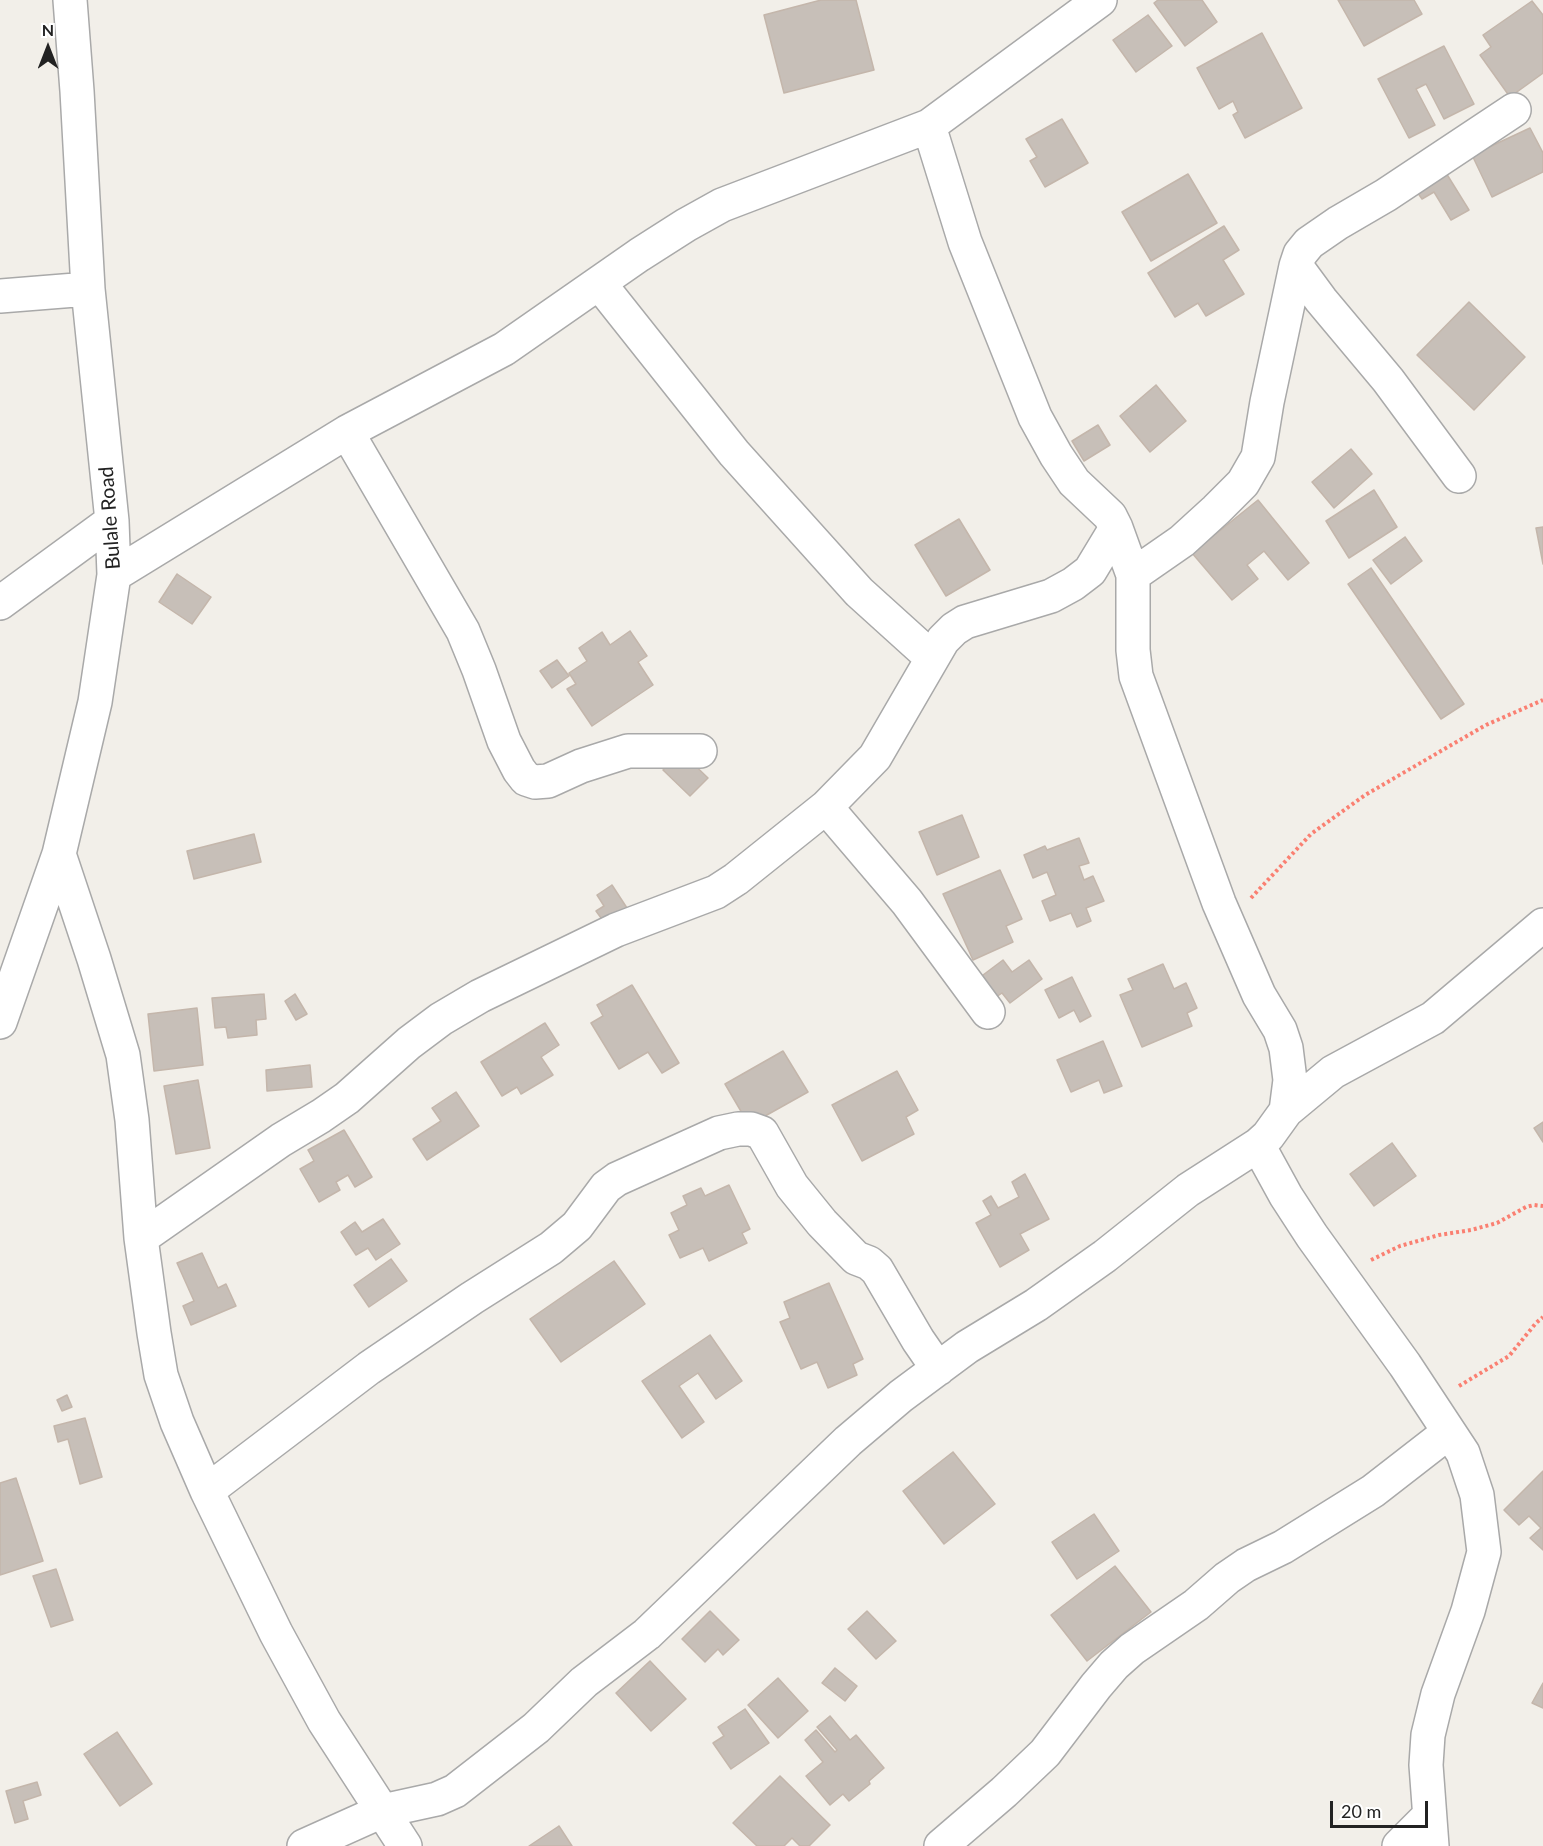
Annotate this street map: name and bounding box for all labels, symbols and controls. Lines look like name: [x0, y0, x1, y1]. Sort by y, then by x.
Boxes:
north arrow: [18, 18, 78, 78]
text: N: [42, 20, 54, 39]
street label: Bulale Road: [94, 466, 126, 570]
scale bar: [1333, 1789, 1430, 1827]
text: 20 m: [1341, 1800, 1381, 1822]

